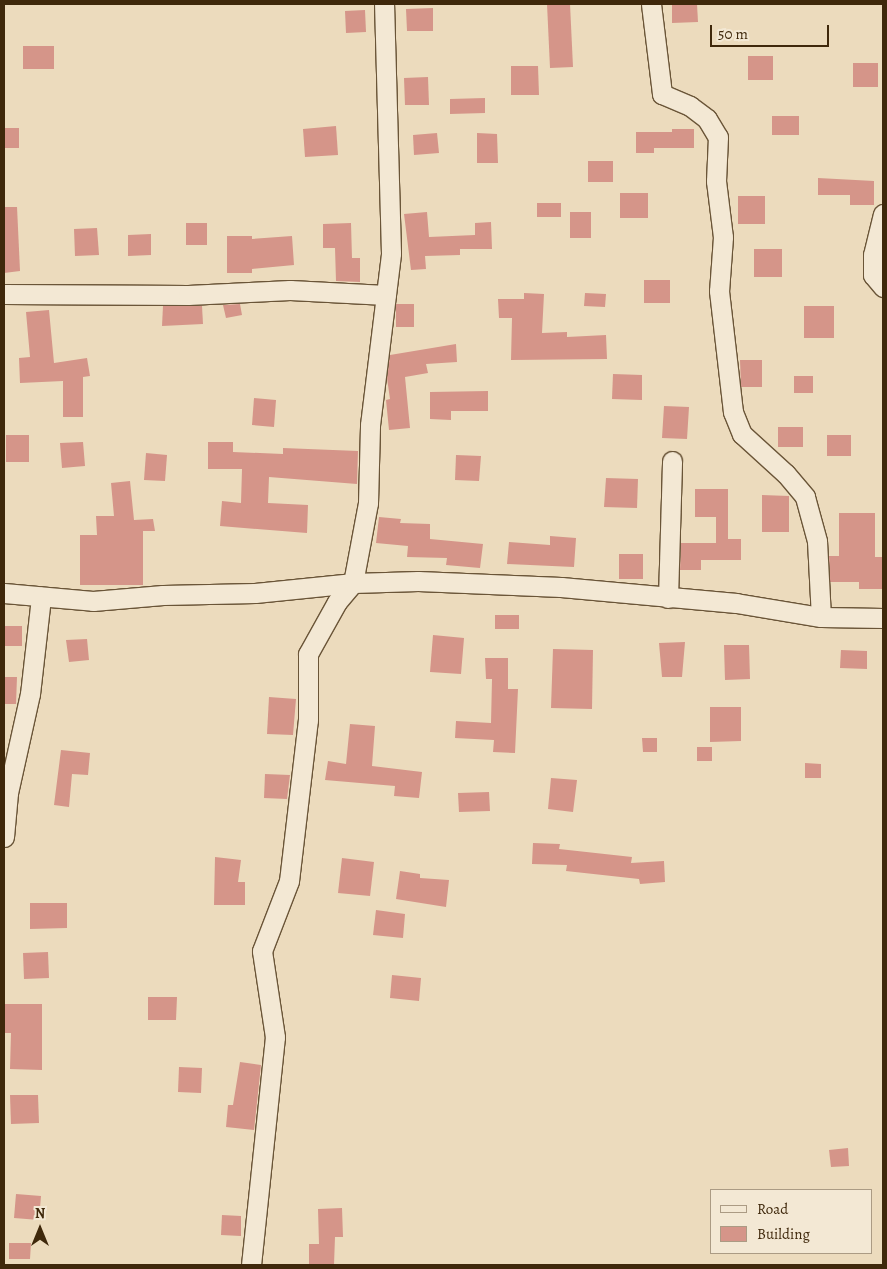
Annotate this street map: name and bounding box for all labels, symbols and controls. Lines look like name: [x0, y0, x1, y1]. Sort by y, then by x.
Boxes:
scale bar: [712, 15, 831, 47]
text: 50 m: [718, 24, 748, 44]
legend: [710, 1189, 872, 1254]
text: Road: [757, 1199, 788, 1219]
north arrow: [15, 1204, 65, 1254]
text: N: [35, 1204, 45, 1223]
text: Building: [757, 1224, 810, 1244]

